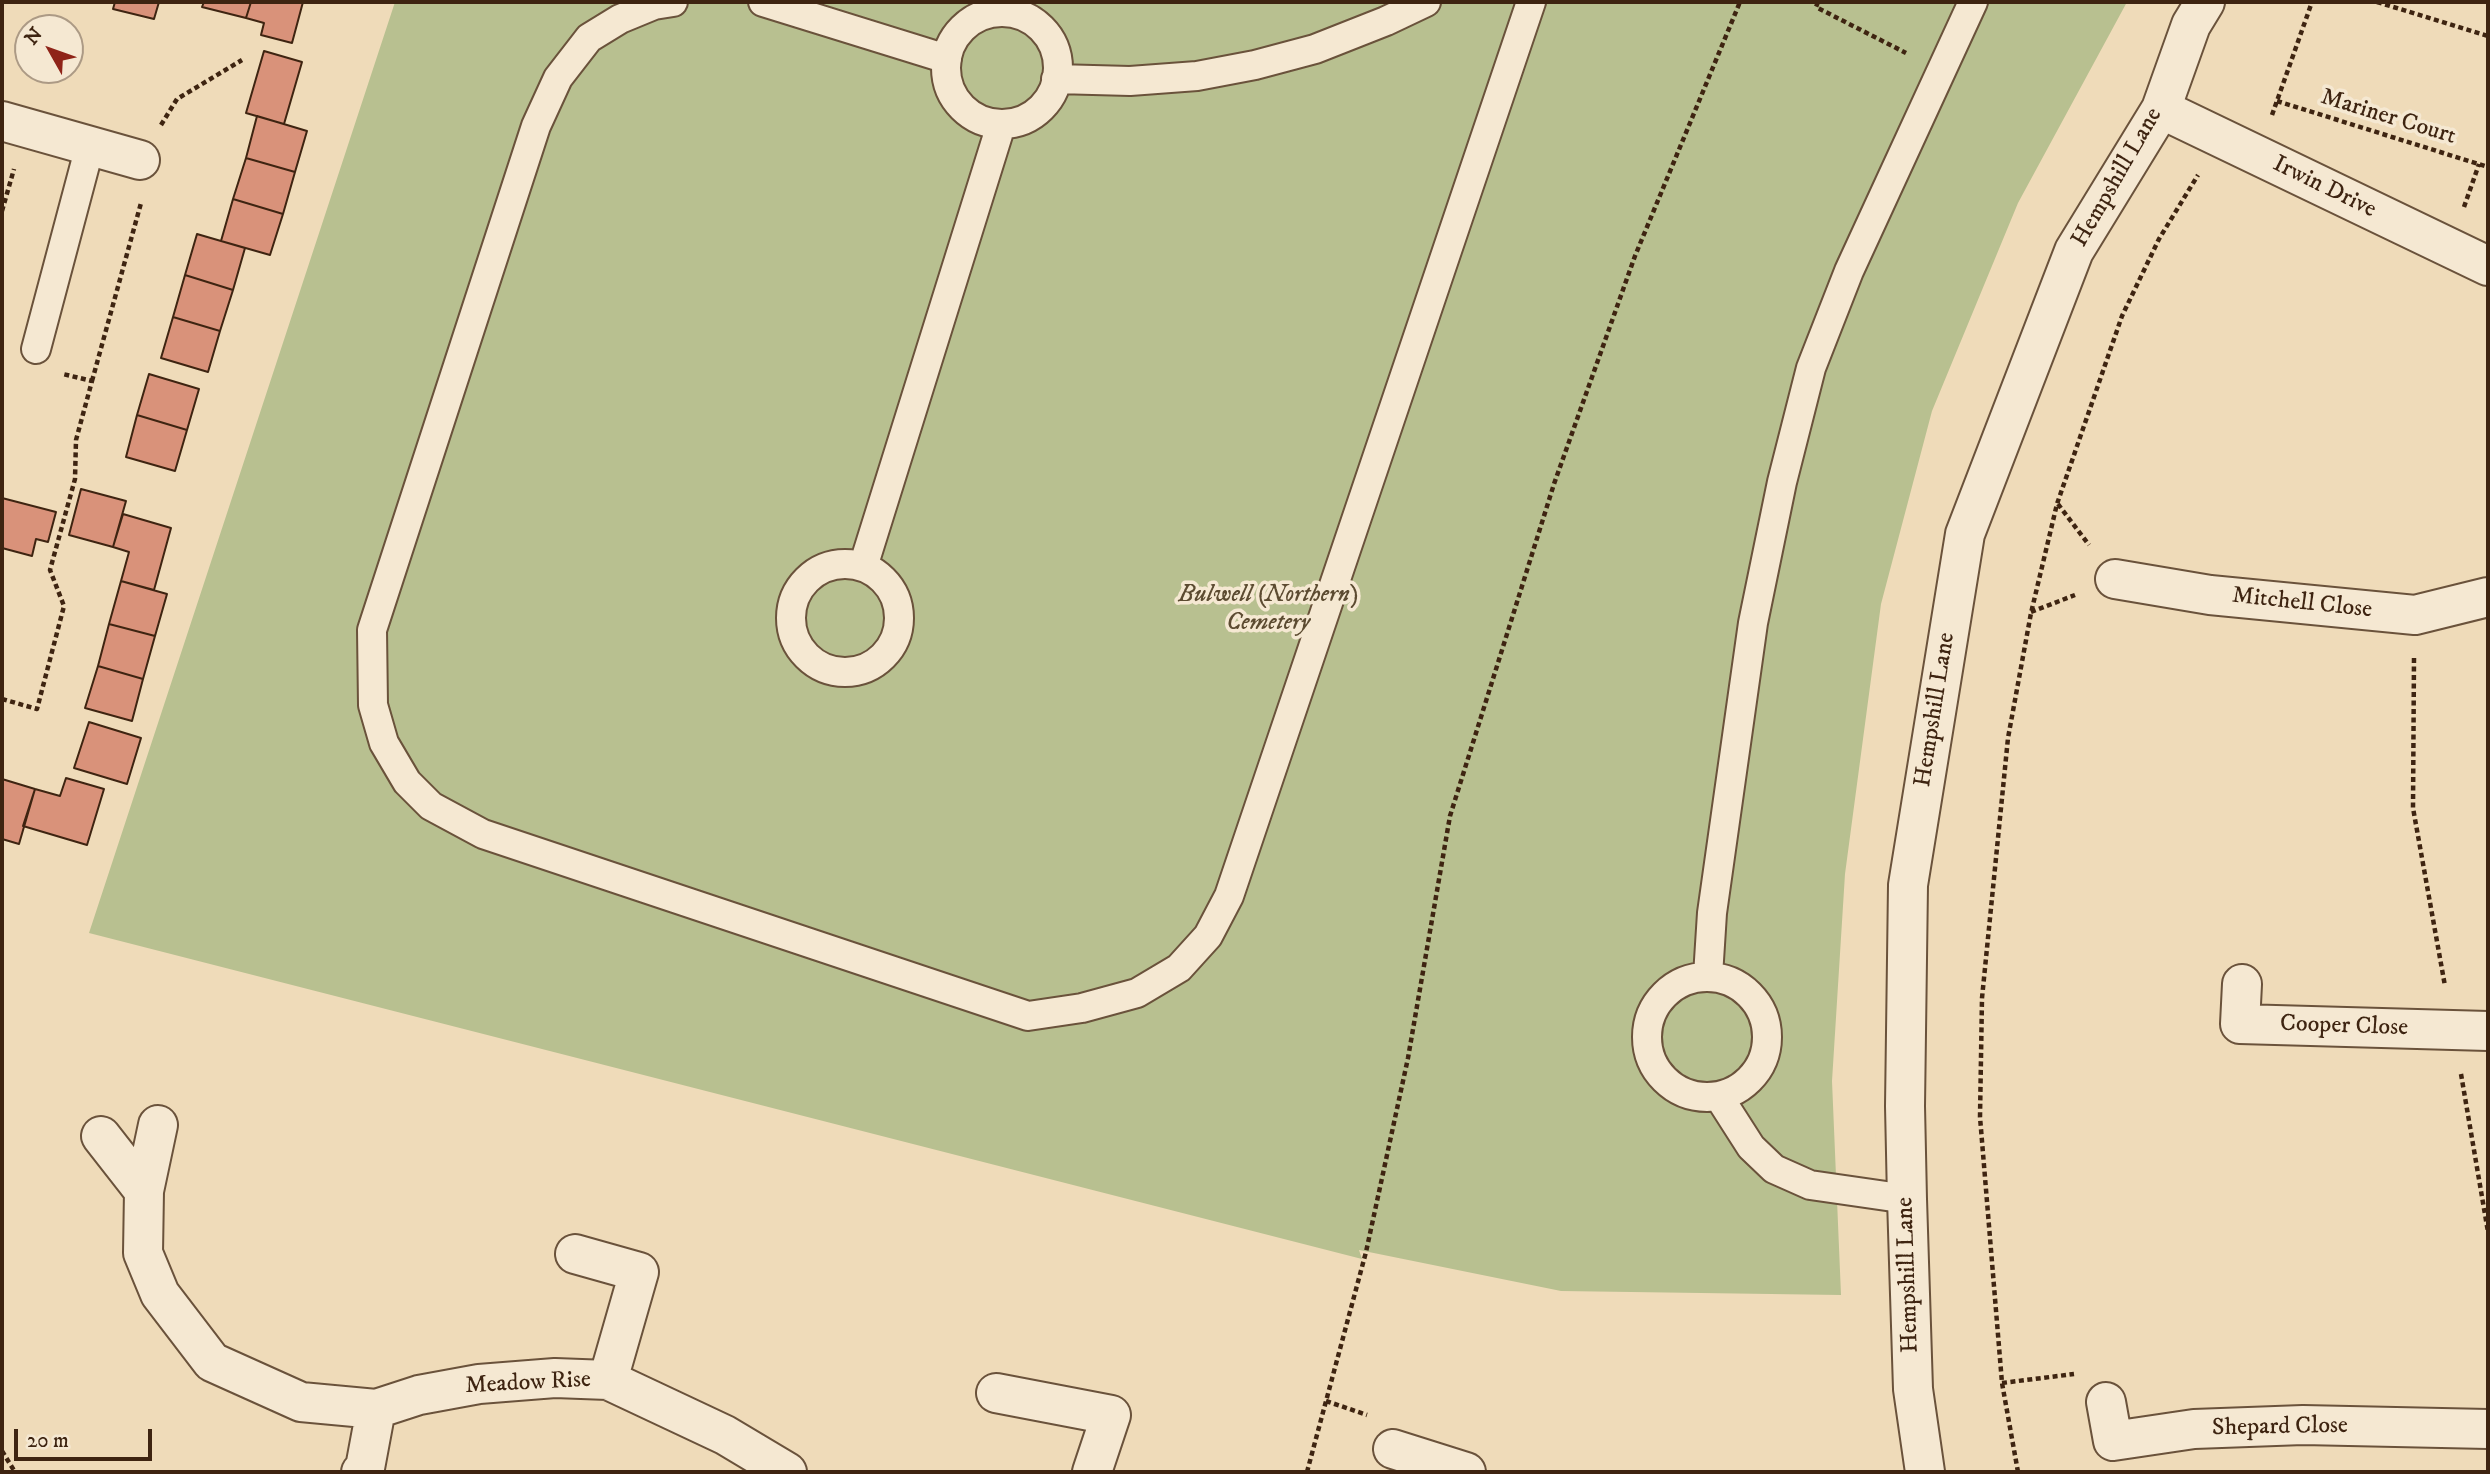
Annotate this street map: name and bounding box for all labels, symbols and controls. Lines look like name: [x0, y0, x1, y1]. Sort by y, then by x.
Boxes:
north arrow: [14, 14, 84, 84]
text: N: [20, 23, 48, 50]
street label: Mariner Court: [2317, 84, 2459, 152]
street label: Hempshill Lane: [2067, 103, 2169, 253]
street label: Irwin Drive: [2267, 151, 2381, 225]
park label: Bulwell (Northern) Cemetery: [1179, 582, 1357, 638]
street label: Mitchell Close: [2230, 582, 2374, 626]
street label: Hempshill Lane: [1910, 631, 1962, 789]
street label: Cooper Close: [2279, 1010, 2409, 1044]
street label: Hempshill Lane: [1892, 1197, 1926, 1353]
street label: Meadow Rise: [464, 1366, 592, 1402]
street label: Shepard Close: [2212, 1412, 2348, 1444]
scale bar: [18, 1414, 156, 1458]
text: 20 m: [27, 1428, 69, 1454]

